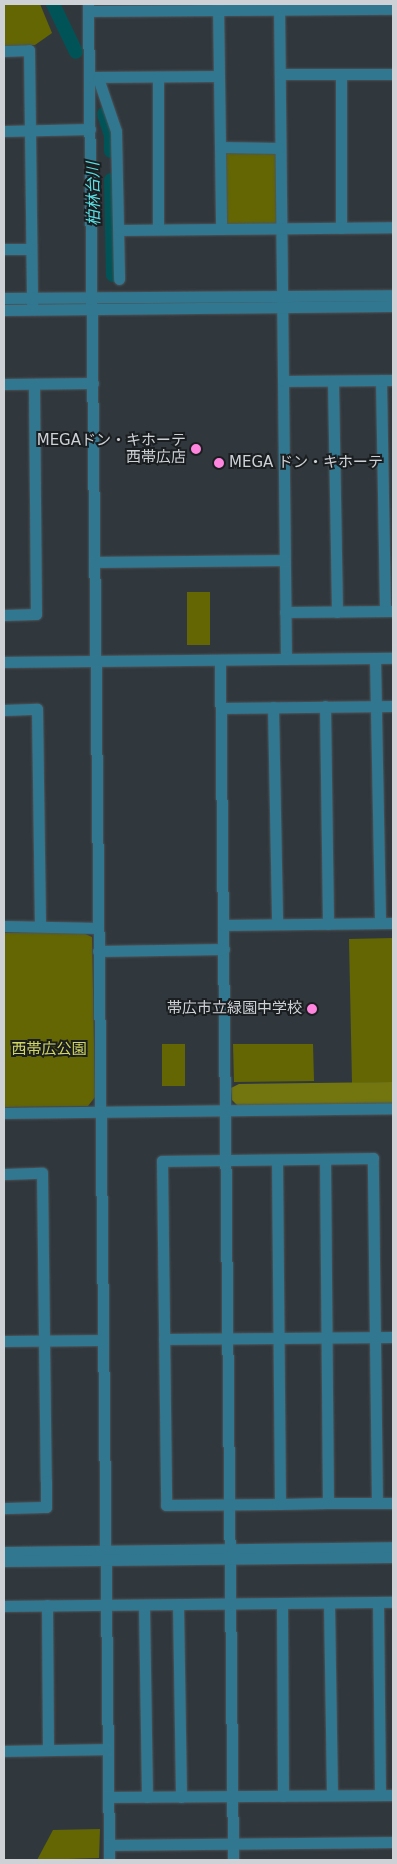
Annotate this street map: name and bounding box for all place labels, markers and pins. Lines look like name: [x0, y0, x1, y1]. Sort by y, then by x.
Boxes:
place label: MEGAドン・キホーテ 西帯広店: [37, 431, 186, 466]
marker: MEGAドン・キホーテ 西帯広店: [190, 443, 202, 455]
place label: MEGA ドン・キホーテ: [229, 454, 383, 472]
marker: MEGA ドン・キホーテ: [213, 457, 225, 469]
place label: 帯広市立緑園中学校: [167, 1000, 302, 1018]
marker: 帯広市立緑園中学校: [306, 1003, 318, 1015]

